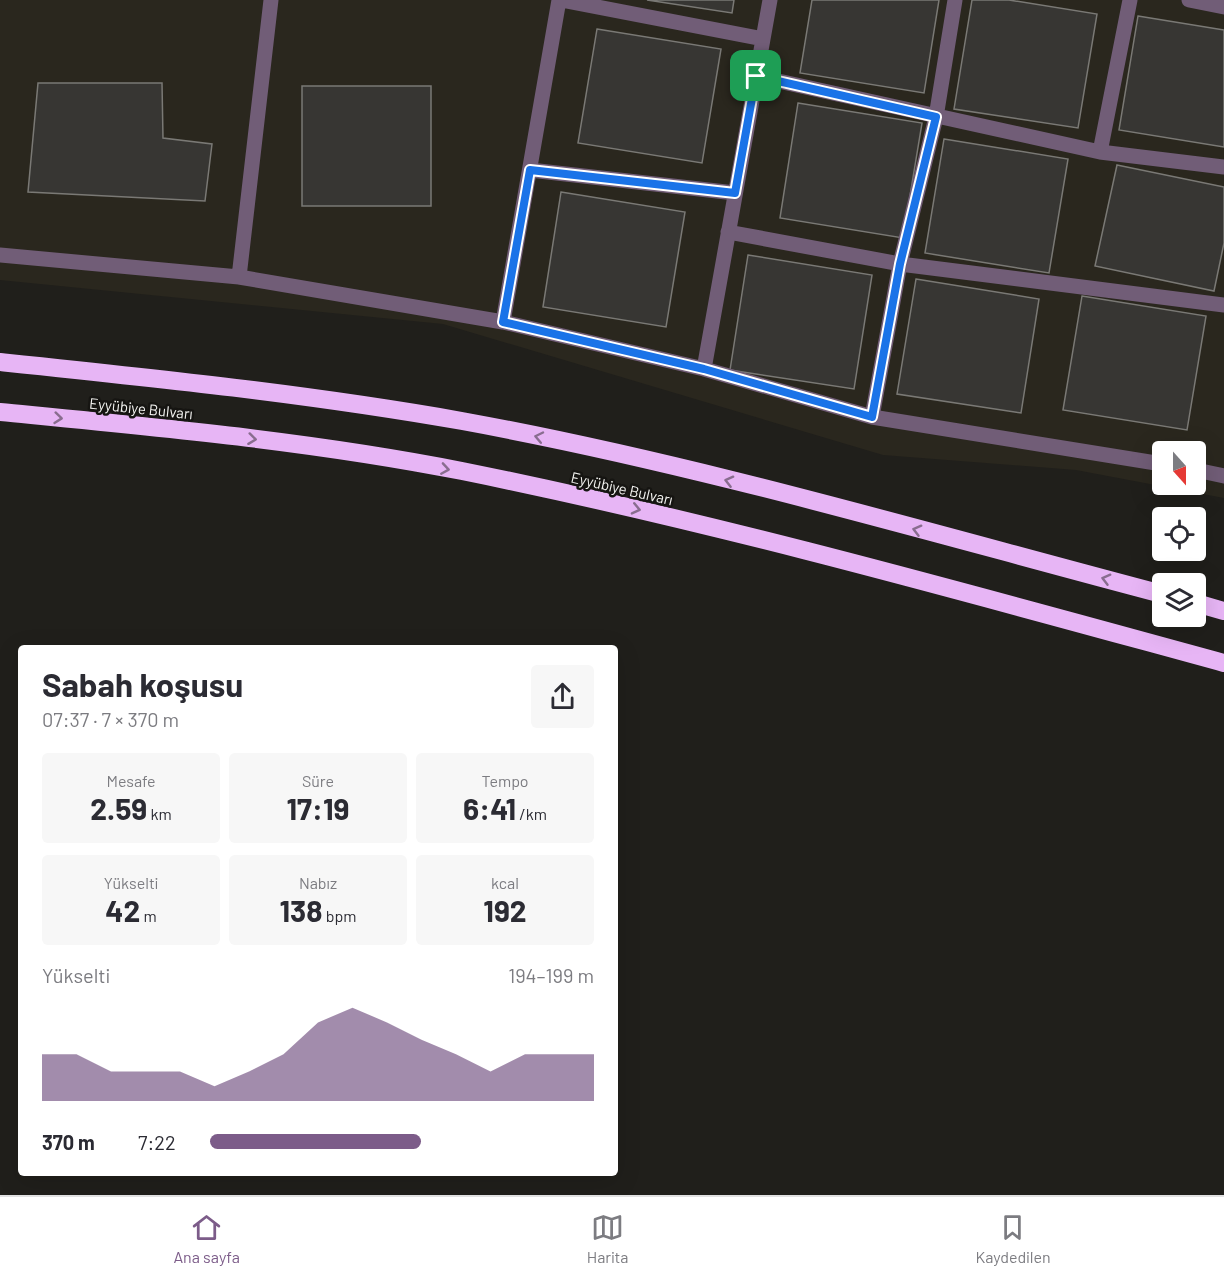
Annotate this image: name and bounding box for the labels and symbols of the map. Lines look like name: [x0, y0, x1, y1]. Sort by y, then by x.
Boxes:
pin: [730, 50, 781, 101]
street label: Eyyübiye Bulvarı: [88, 394, 194, 422]
one-way arrow: [54, 411, 63, 424]
one-way arrow: [534, 431, 544, 444]
one-way arrow: [247, 432, 257, 445]
north arrow: [1152, 441, 1206, 495]
one-way arrow: [440, 462, 449, 474]
street label: Eyyübiye Bulvarı: [569, 468, 675, 508]
one-way arrow: [724, 475, 734, 488]
one-way arrow: [630, 501, 640, 514]
one-way arrow: [913, 524, 923, 537]
one-way arrow: [1101, 574, 1111, 587]

